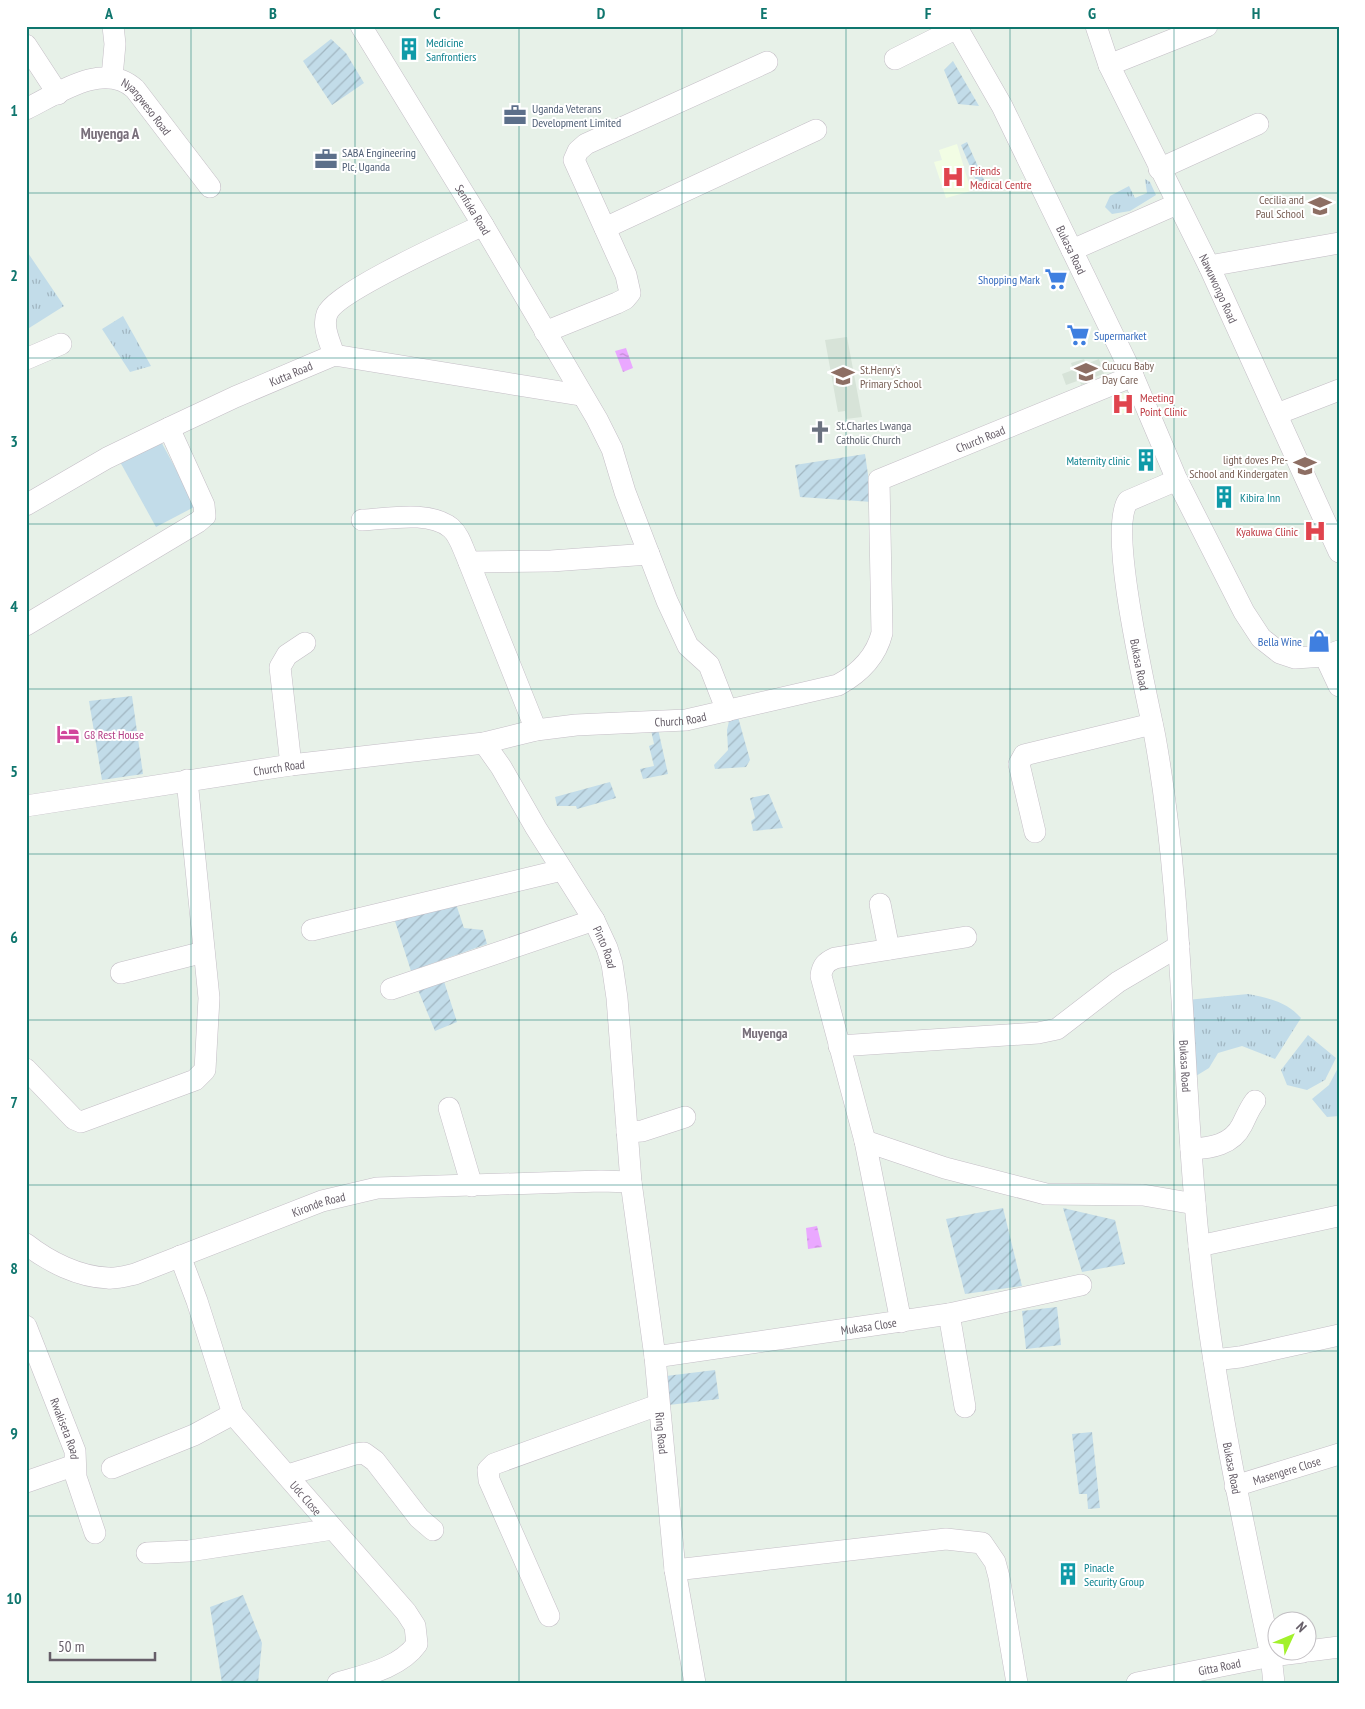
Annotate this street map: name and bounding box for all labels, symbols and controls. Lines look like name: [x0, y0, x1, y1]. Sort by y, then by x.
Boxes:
text: A: [104, 3, 114, 23]
text: B: [269, 3, 277, 23]
text: C: [433, 3, 441, 23]
text: D: [597, 3, 606, 23]
text: E: [761, 3, 768, 23]
text: F: [925, 3, 932, 23]
text: G: [1088, 3, 1096, 23]
text: H: [1252, 3, 1260, 23]
place label: Medicine Sanfrontiers: [426, 35, 476, 64]
building icon: Medicine Sanfrontiers: [396, 36, 422, 62]
street label: Nyangweso Road: [119, 74, 175, 138]
text: 1: [10, 100, 18, 120]
place label: Uganda Veterans Development Limited: [532, 101, 621, 130]
office icon: Uganda Veterans Development Limited: [502, 102, 528, 128]
district label: Muyenga A: [81, 124, 140, 143]
place label: SABA Engineering Plc, Uganda: [342, 145, 416, 174]
office icon: SABA Engineering Plc, Uganda: [313, 146, 339, 172]
place label: Friends Medical Centre: [970, 163, 1032, 192]
hospital icon: Friends Medical Centre: [940, 164, 966, 190]
street label: Senfuka Road: [452, 181, 494, 237]
place label: Cecilia and Paul School: [1256, 192, 1304, 221]
school or university icon: Cecilia and Paul School: [1307, 193, 1333, 219]
street label: Bukasa Road: [1054, 223, 1090, 276]
street label: Nawuwongo Road: [1197, 251, 1241, 325]
text: 2: [10, 265, 18, 285]
supermarket icon: Shopping Mark: [1043, 266, 1069, 292]
place label: Shopping Mark: [978, 272, 1040, 287]
supermarket icon: Supermarket: [1065, 322, 1091, 348]
place label: Supermarket: [1094, 328, 1147, 343]
street label: Kutta Road: [267, 358, 315, 389]
place label: Cucucu Baby Day Care: [1102, 358, 1155, 387]
school or university icon: Cucucu Baby Day Care: [1073, 359, 1099, 385]
place label: St.Henry's Primary School: [860, 362, 922, 391]
school or university icon: St.Henry's Primary School: [830, 363, 856, 389]
place label: Meeting Point Clinic: [1140, 390, 1188, 419]
hospital icon: Meeting Point Clinic: [1110, 391, 1136, 417]
place label: St.Charles Lwanga Catholic Church: [836, 418, 911, 447]
church icon: St.Charles Lwanga Catholic Church: [807, 419, 833, 445]
street label: Church Road: [953, 422, 1007, 455]
text: 3: [10, 431, 18, 451]
building icon: Maternity clinic: [1133, 447, 1159, 473]
place label: light doves Pre- School and Kindergaten: [1189, 452, 1288, 481]
place label: Maternity clinic: [1066, 453, 1131, 468]
school or university icon: light doves Pre- School and Kindergaten: [1292, 453, 1318, 479]
building icon: Kibira Inn: [1211, 484, 1237, 510]
place label: Kibira Inn: [1240, 490, 1280, 505]
hospital icon: Kyakuwa Clinic: [1302, 518, 1328, 544]
place label: Kyakuwa Clinic: [1236, 524, 1299, 539]
text: 4: [10, 596, 18, 616]
shop icon: Bella Wine: [1306, 628, 1332, 654]
place label: Bella Wine: [1258, 634, 1302, 649]
street label: Bukasa Road: [1128, 637, 1152, 692]
street label: Church Road: [654, 708, 708, 729]
hotel icon: G8 Rest House: [55, 721, 81, 747]
place label: G8 Rest House: [84, 727, 144, 742]
street label: Church Road: [252, 756, 306, 778]
text: 5: [10, 761, 18, 781]
street label: Pinto Road: [590, 923, 620, 969]
text: 6: [10, 927, 18, 947]
district label: Muyenga: [742, 1024, 788, 1042]
street label: Bukasa Road: [1177, 1040, 1195, 1093]
text: 7: [10, 1092, 18, 1112]
street label: Kironde Road: [289, 1188, 347, 1220]
text: 8: [10, 1258, 18, 1278]
street label: Mukasa Close: [840, 1314, 898, 1337]
street label: Rwakiseta Road: [47, 1395, 83, 1459]
street label: Ring Road: [653, 1411, 672, 1455]
text: 9: [10, 1423, 18, 1443]
street label: Bukasa Road: [1220, 1441, 1245, 1495]
street label: Masengere Close: [1251, 1453, 1322, 1488]
street label: Udc Close: [287, 1478, 325, 1518]
place label: Pinacle Security Group: [1084, 1560, 1144, 1589]
building icon: Pinacle Security Group: [1055, 1561, 1081, 1587]
text: 10: [6, 1588, 22, 1608]
north arrow: [1268, 1612, 1318, 1662]
text: N: [1292, 1618, 1310, 1636]
scale bar: [50, 1629, 155, 1661]
text: 50 m: [58, 1637, 84, 1656]
street label: Gitta Road: [1197, 1655, 1242, 1678]

